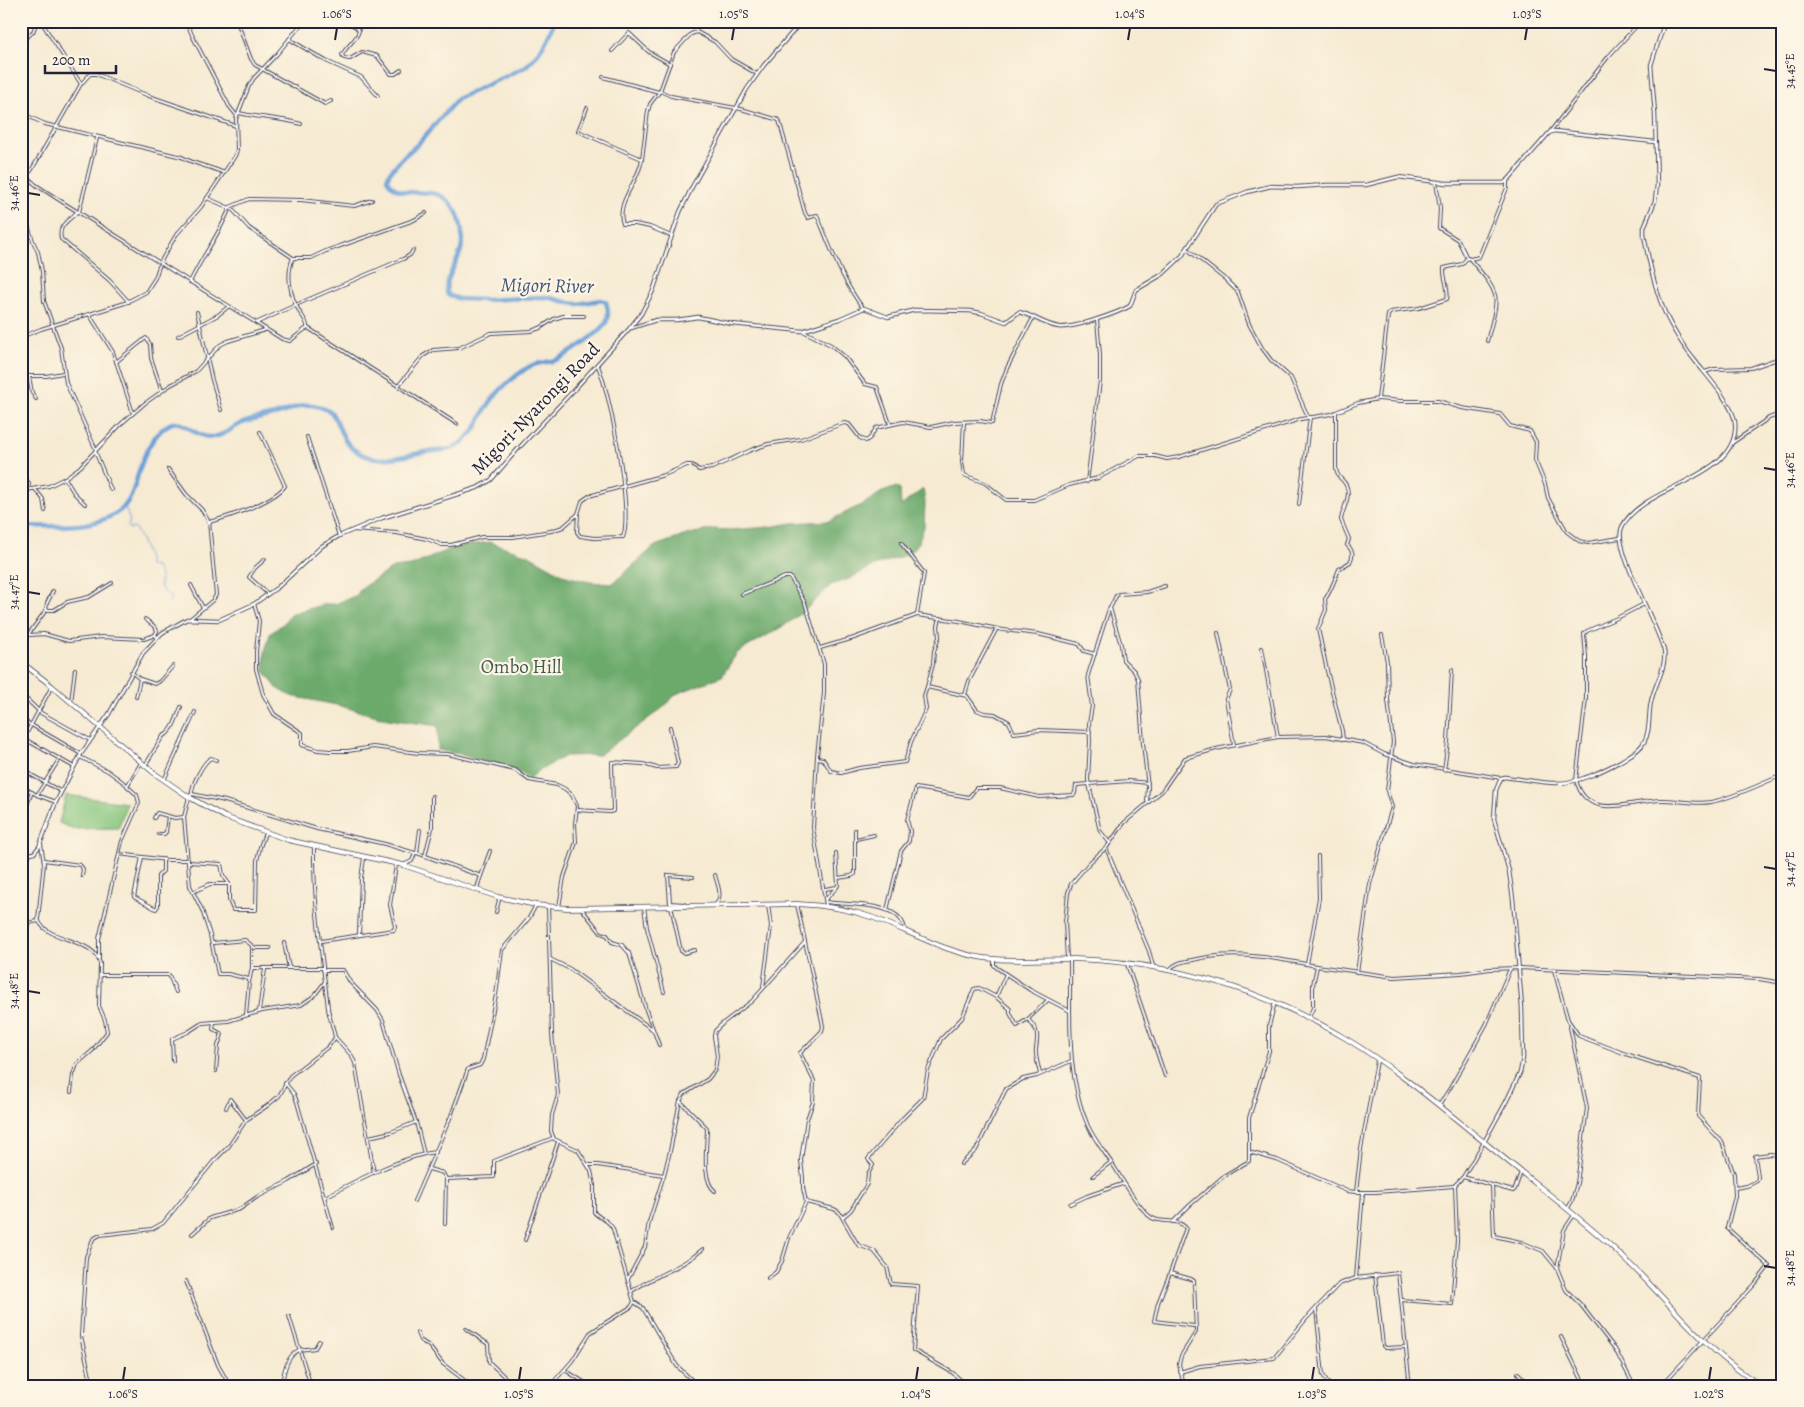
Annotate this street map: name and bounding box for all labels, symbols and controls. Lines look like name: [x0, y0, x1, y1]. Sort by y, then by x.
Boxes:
text: 1.06°S: [322, 6, 352, 22]
text: 1.05°S: [719, 6, 749, 22]
text: 1.04°S: [1115, 6, 1145, 22]
text: 1.03°S: [1512, 6, 1542, 22]
scale bar: [45, 42, 116, 74]
text: 200 m: [52, 50, 91, 70]
text: 34.45°E: [1782, 53, 1798, 89]
text: 34.46°E: [6, 175, 22, 211]
water label: Migori River: [500, 271, 595, 300]
street label: Migori-Nyarongi Road: [466, 336, 606, 481]
text: 34.46°E: [1782, 452, 1798, 488]
text: 34.47°E: [6, 574, 22, 610]
park label: Ombo Hill: [481, 654, 562, 680]
text: 34.47°E: [1782, 851, 1798, 887]
text: 34.48°E: [6, 973, 22, 1009]
text: 34.48°E: [1782, 1250, 1798, 1286]
text: 1.06°S: [108, 1386, 138, 1402]
text: 1.05°S: [504, 1386, 534, 1402]
text: 1.04°S: [901, 1386, 931, 1402]
text: 1.03°S: [1297, 1386, 1327, 1402]
text: 1.02°S: [1694, 1386, 1724, 1402]

